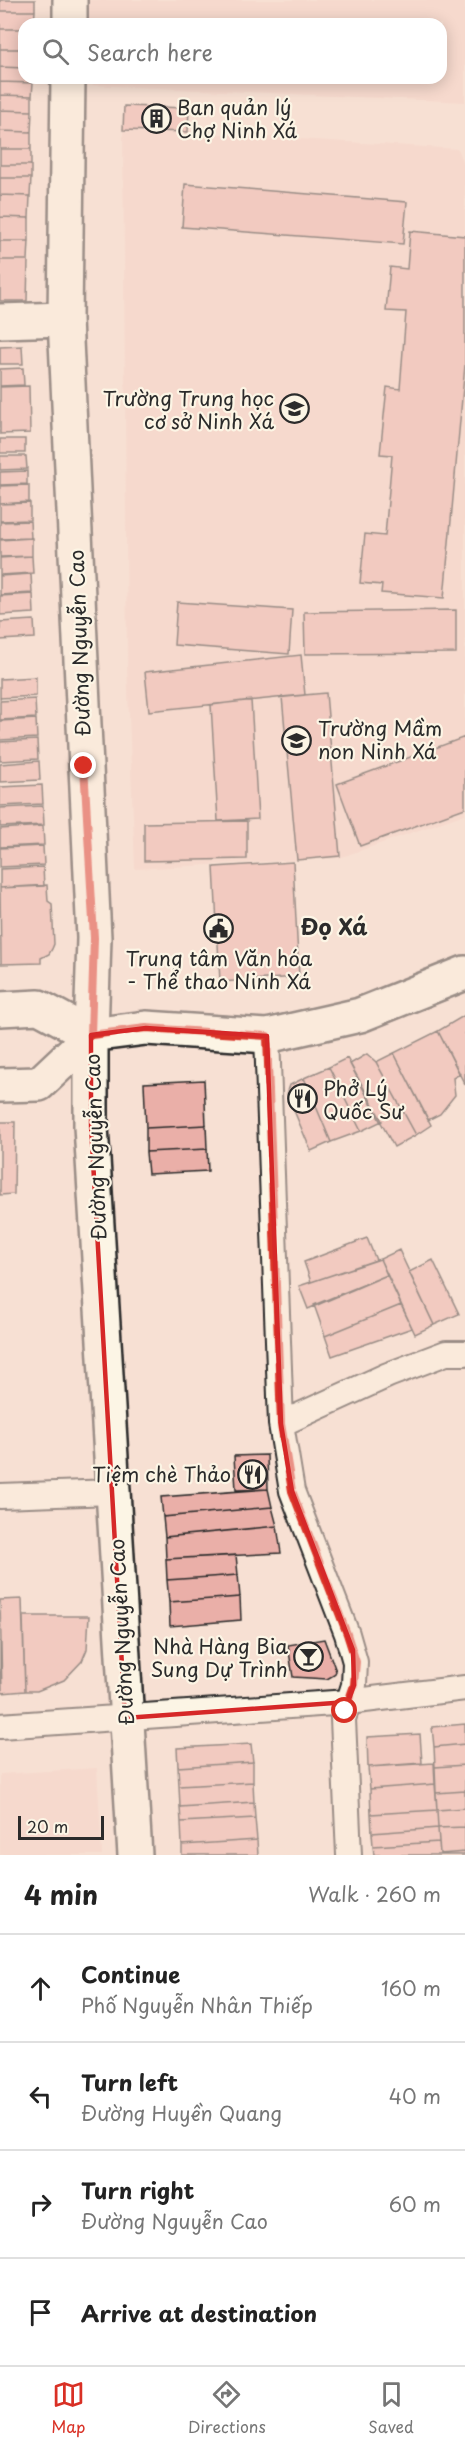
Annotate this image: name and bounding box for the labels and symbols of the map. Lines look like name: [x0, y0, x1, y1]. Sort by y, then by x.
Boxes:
place label: Ban quản lý Chợ Ninh Xá: [177, 92, 297, 145]
building icon: Ban quản lý Chợ Ninh Xá: [140, 103, 172, 135]
place label: Trường Trung học cơ sở Ninh Xá: [103, 383, 274, 436]
school or university icon: Trường Trung học cơ sở Ninh Xá: [279, 393, 311, 425]
street label: Đường Nguyễn Cao: [61, 549, 97, 737]
place label: Trường Mầm non Ninh Xá: [318, 713, 442, 766]
school or university icon: Trường Mầm non Ninh Xá: [281, 724, 313, 756]
route end: [70, 752, 96, 778]
district label: Đọ Xá: [301, 909, 368, 942]
public building icon: Trung tâm Văn hóa - Thể thao Ninh Xá: [203, 912, 235, 944]
place label: Trung tâm Văn hóa - Thể thao Ninh Xá: [126, 943, 313, 996]
street label: Đường Nguyễn Cao: [77, 1053, 113, 1241]
place label: Phở Lý Quốc Sư: [323, 1073, 405, 1126]
restaurant icon: Phở Lý Quốc Sư: [286, 1083, 318, 1115]
restaurant icon: Tiệm chè Thảo: [236, 1458, 268, 1490]
place label: Tiệm chè Thảo: [92, 1459, 231, 1489]
street label: Đường Nguyễn Cao: [101, 1538, 141, 1726]
place label: Nhà Hàng Bia Sung Dự Trình: [151, 1631, 288, 1684]
bar icon: Nhà Hàng Bia Sung Dự Trình: [293, 1641, 325, 1673]
route start: [331, 1697, 357, 1723]
scale bar: [18, 1813, 104, 1840]

